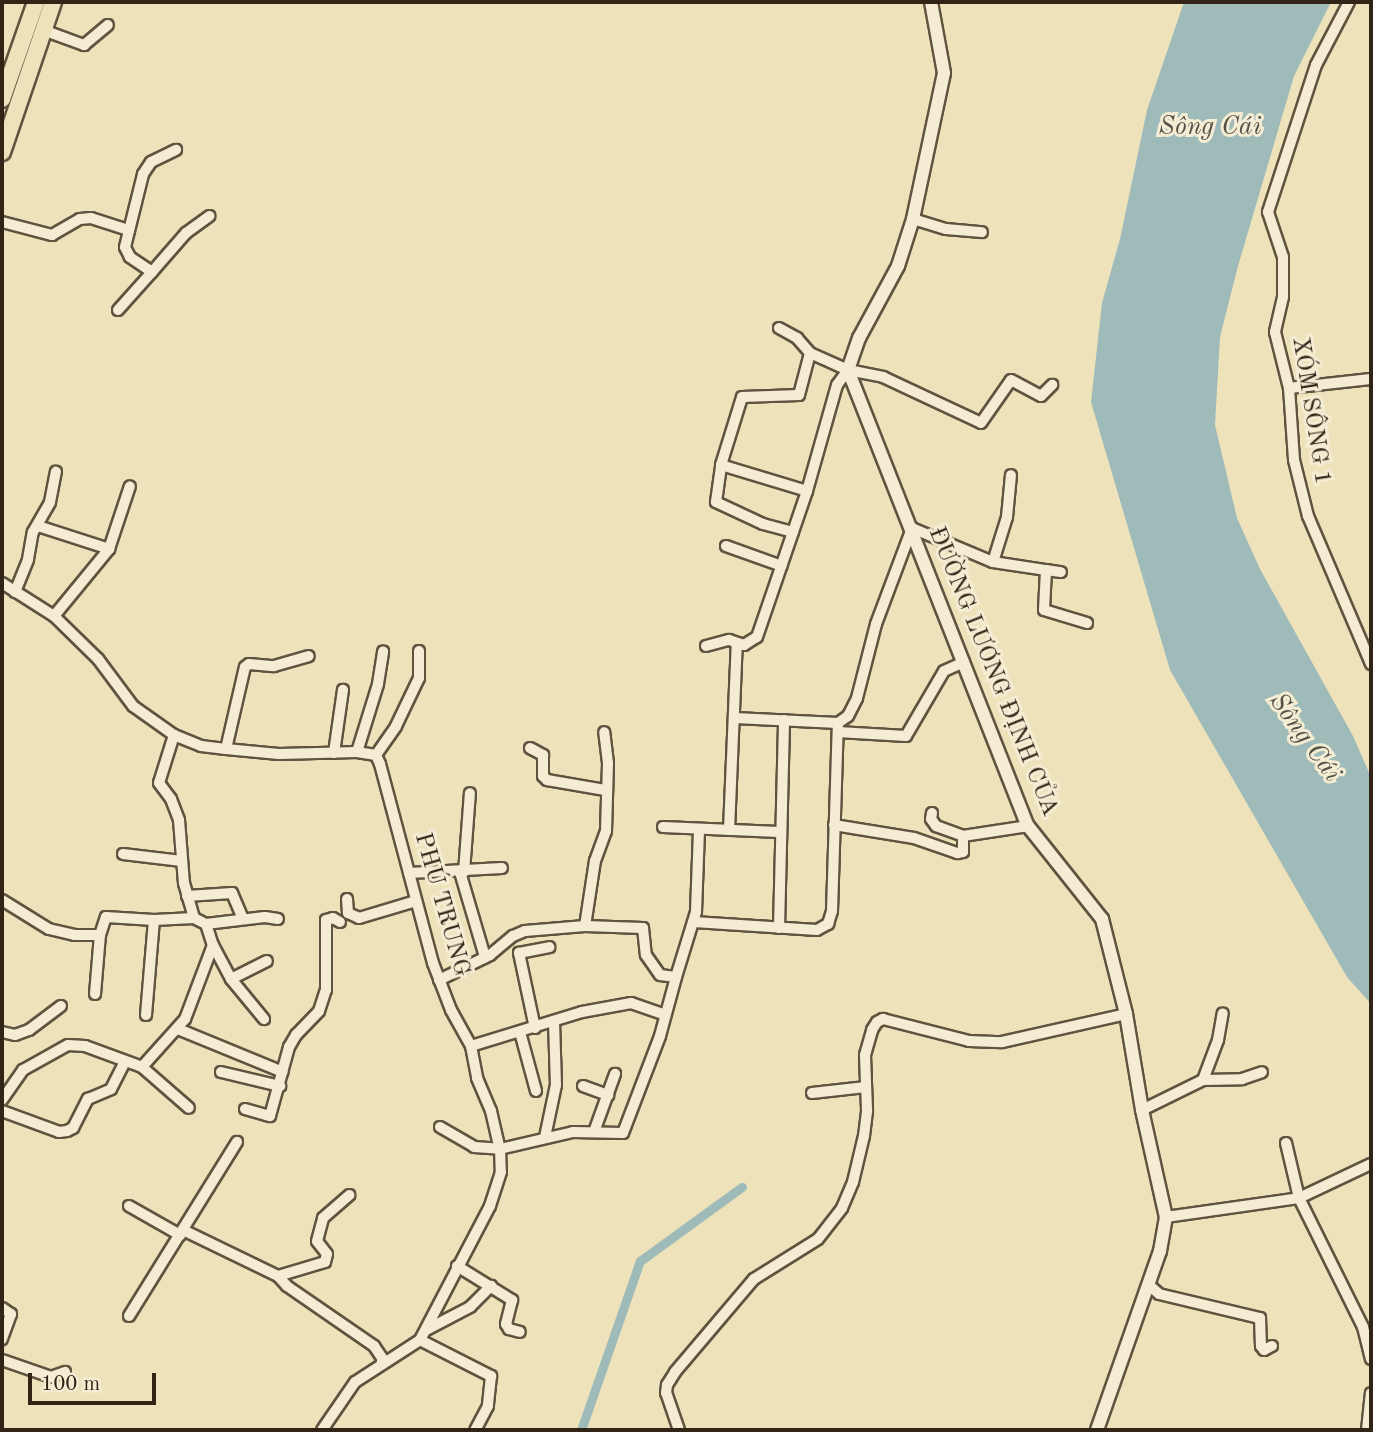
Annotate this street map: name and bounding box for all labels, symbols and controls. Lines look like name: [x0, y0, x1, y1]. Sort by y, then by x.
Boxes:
water label: Sông Cái: [1159, 112, 1261, 144]
street label: XÓM SÔNG 1: [1284, 335, 1336, 487]
street label: ĐƯỜNG LƯƠNG ĐỊNH CỦA: [921, 523, 1063, 821]
water label: Sông Cái: [1261, 687, 1347, 789]
street label: PHÚ TRUNG: [407, 830, 475, 980]
scale bar: [32, 1358, 159, 1402]
text: 100 m: [41, 1374, 100, 1395]

